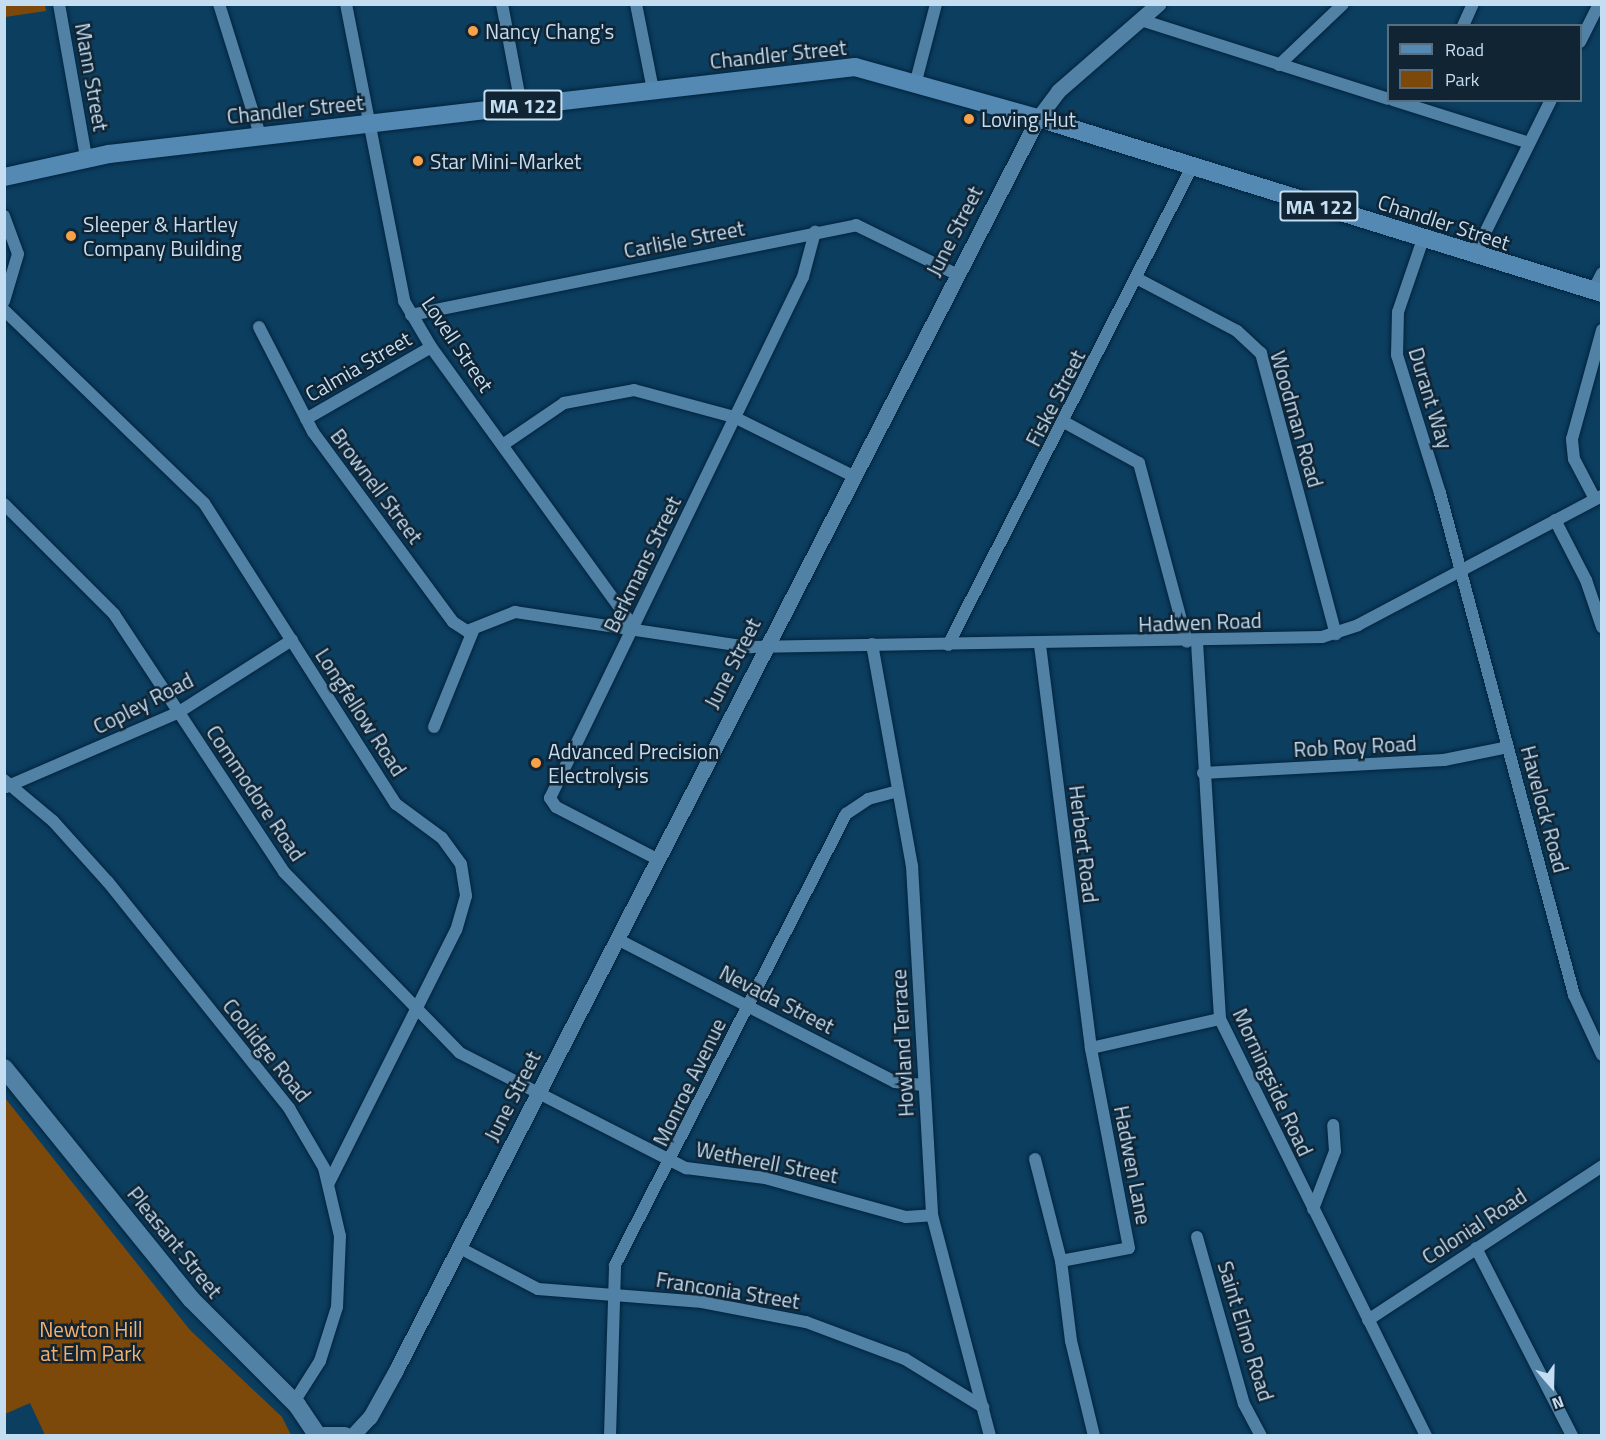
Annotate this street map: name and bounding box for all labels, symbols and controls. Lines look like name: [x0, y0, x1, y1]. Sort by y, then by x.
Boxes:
place label: Nancy Chang's: [485, 18, 614, 44]
street label: Mann Street: [70, 21, 114, 133]
marker: Nancy Chang's: [466, 24, 480, 38]
legend: [1387, 24, 1582, 102]
street label: Chandler Street: [709, 34, 847, 74]
text: Road: [1445, 36, 1484, 63]
text: Park: [1445, 66, 1479, 93]
road number: MA 122: [482, 88, 564, 122]
street label: Chandler Street: [226, 89, 364, 129]
place label: Loving Hut: [981, 106, 1076, 132]
marker: Loving Hut: [962, 112, 976, 126]
place label: Star Mini-Market: [430, 148, 581, 174]
marker: Star Mini-Market: [411, 154, 425, 168]
street label: June Street: [921, 182, 987, 280]
road number: MA 122: [1278, 189, 1360, 223]
street label: Chandler Street: [1375, 189, 1513, 255]
place label: Sleeper & Hartley Company Building: [83, 211, 242, 261]
street label: Carlisle Street: [621, 215, 747, 263]
marker: Sleeper & Hartley Company Building: [64, 229, 78, 243]
street label: Lovell Street: [417, 291, 499, 397]
street label: Calmia Street: [301, 326, 415, 406]
street label: Durant Way: [1404, 344, 1458, 452]
street label: Fiske Street: [1020, 346, 1090, 450]
street label: Woodman Road: [1265, 348, 1329, 490]
street label: Brownell Street: [326, 424, 428, 548]
street label: Berkmans Street: [598, 492, 686, 636]
street label: Hadwen Road: [1138, 607, 1262, 637]
street label: June Street: [699, 614, 765, 712]
street label: Longfellow Road: [310, 643, 412, 781]
street label: Copley Road: [89, 667, 197, 739]
street label: Commodore Road: [201, 720, 311, 866]
street label: Rob Roy Road: [1293, 730, 1417, 762]
place label: Advanced Precision Electrolysis: [548, 738, 719, 788]
street label: Havelock Road: [1516, 743, 1574, 875]
marker: Advanced Precision Electrolysis: [529, 756, 543, 770]
street label: Herbert Road: [1064, 784, 1104, 904]
street label: Nevada Street: [715, 959, 839, 1039]
street label: Howland Terrace: [886, 969, 918, 1117]
street label: Coolidge Road: [218, 993, 316, 1107]
street label: Morningside Road: [1228, 1004, 1318, 1160]
street label: Monroe Avenue: [647, 1014, 731, 1150]
street label: June Street: [479, 1047, 545, 1145]
street label: Hadwen Lane: [1109, 1103, 1157, 1227]
street label: Wetherell Street: [694, 1136, 840, 1188]
street label: Pleasant Street: [122, 1181, 228, 1303]
street label: Colonial Road: [1417, 1183, 1531, 1269]
street label: Saint Elmo Road: [1213, 1258, 1279, 1404]
street label: Franconia Street: [654, 1266, 802, 1314]
park label: Newton Hill at Elm Park: [39, 1316, 143, 1366]
north arrow: [1522, 1356, 1582, 1416]
text: N: [1549, 1390, 1567, 1416]

